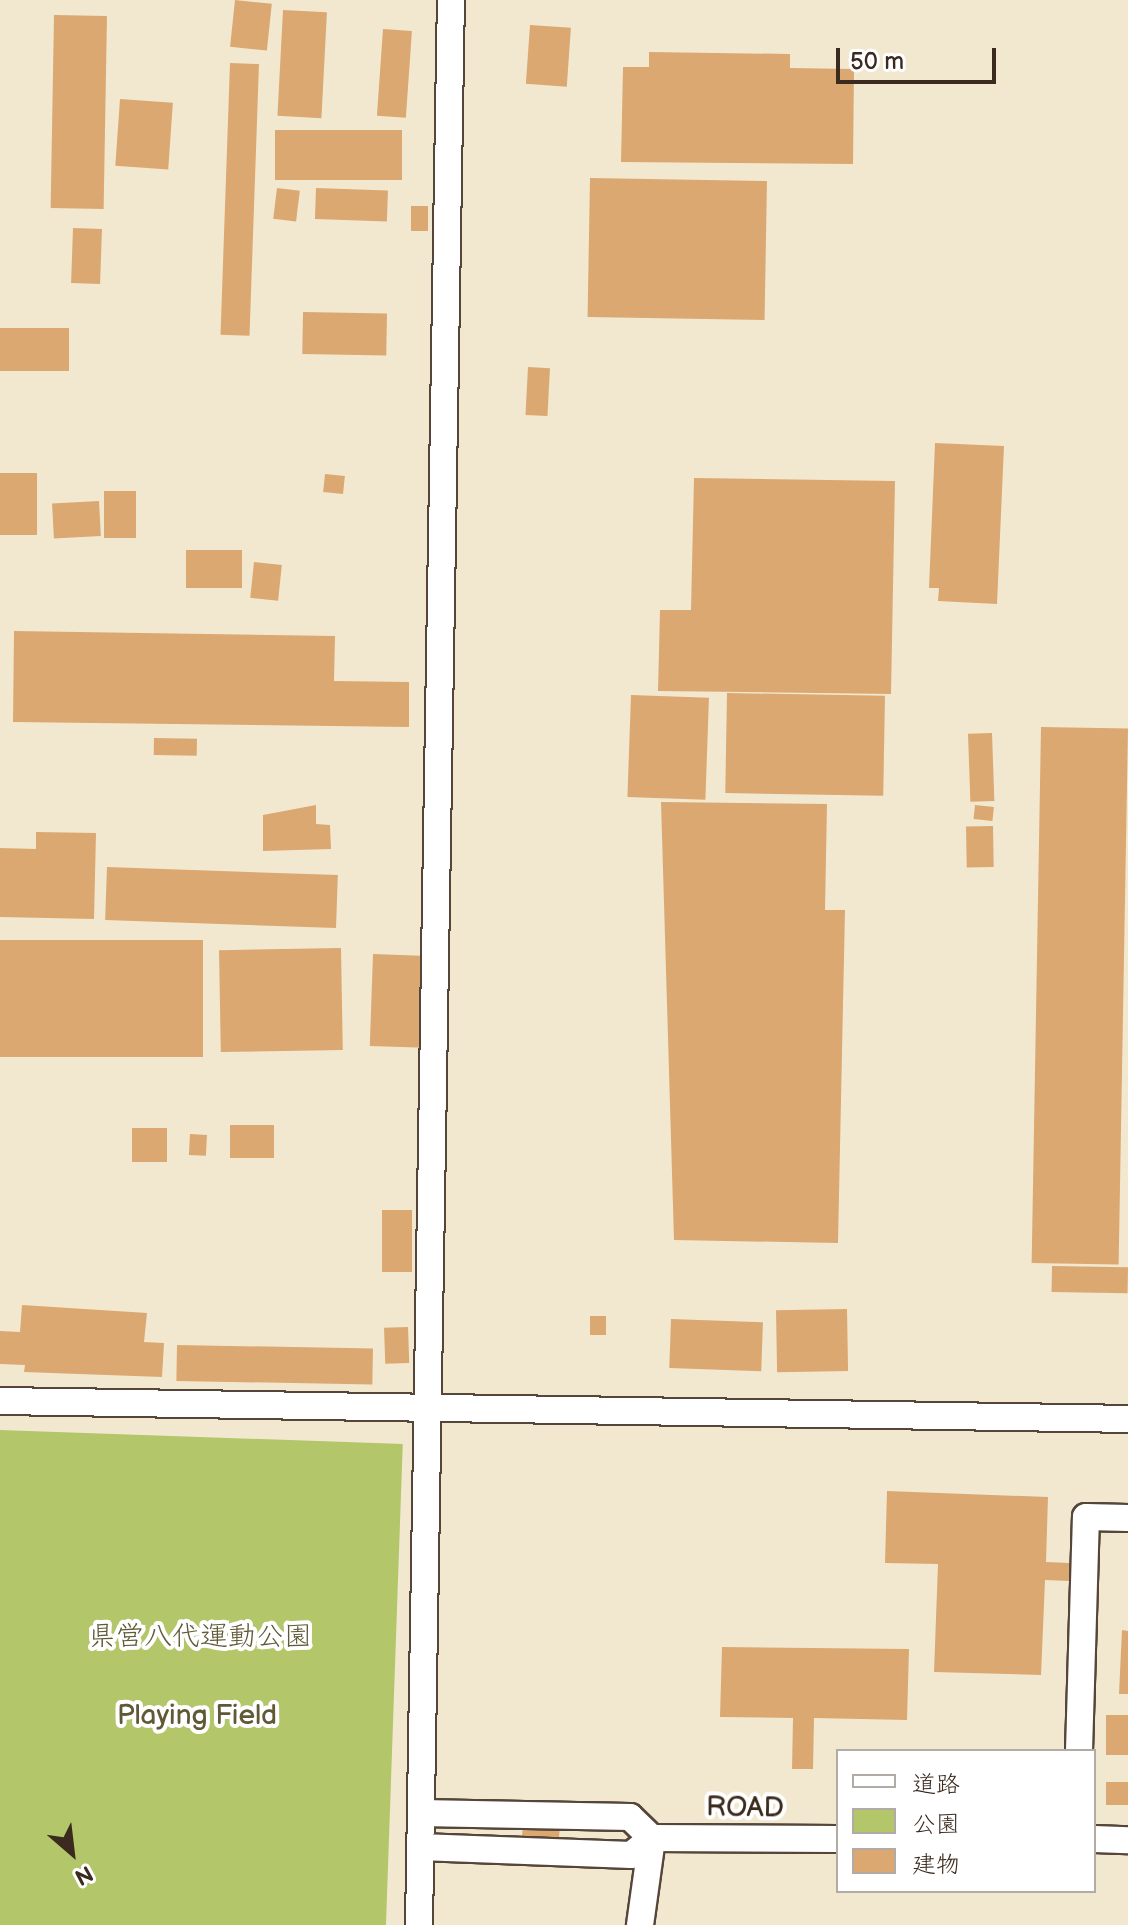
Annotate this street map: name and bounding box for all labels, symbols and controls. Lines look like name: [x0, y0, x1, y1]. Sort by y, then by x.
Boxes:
scale bar: [840, 32, 1000, 82]
text: 50 m: [850, 47, 904, 76]
park label: 県営八代運動公園: [88, 1620, 312, 1654]
park label: Playing Field: [117, 1699, 277, 1733]
legend: [836, 1749, 1096, 1893]
text: 道路: [912, 1770, 960, 1799]
street label: ROAD: [706, 1791, 784, 1825]
text: 公園: [912, 1810, 960, 1839]
north arrow: [32, 1813, 112, 1893]
text: 建物: [912, 1850, 960, 1879]
text: N: [70, 1859, 97, 1890]

